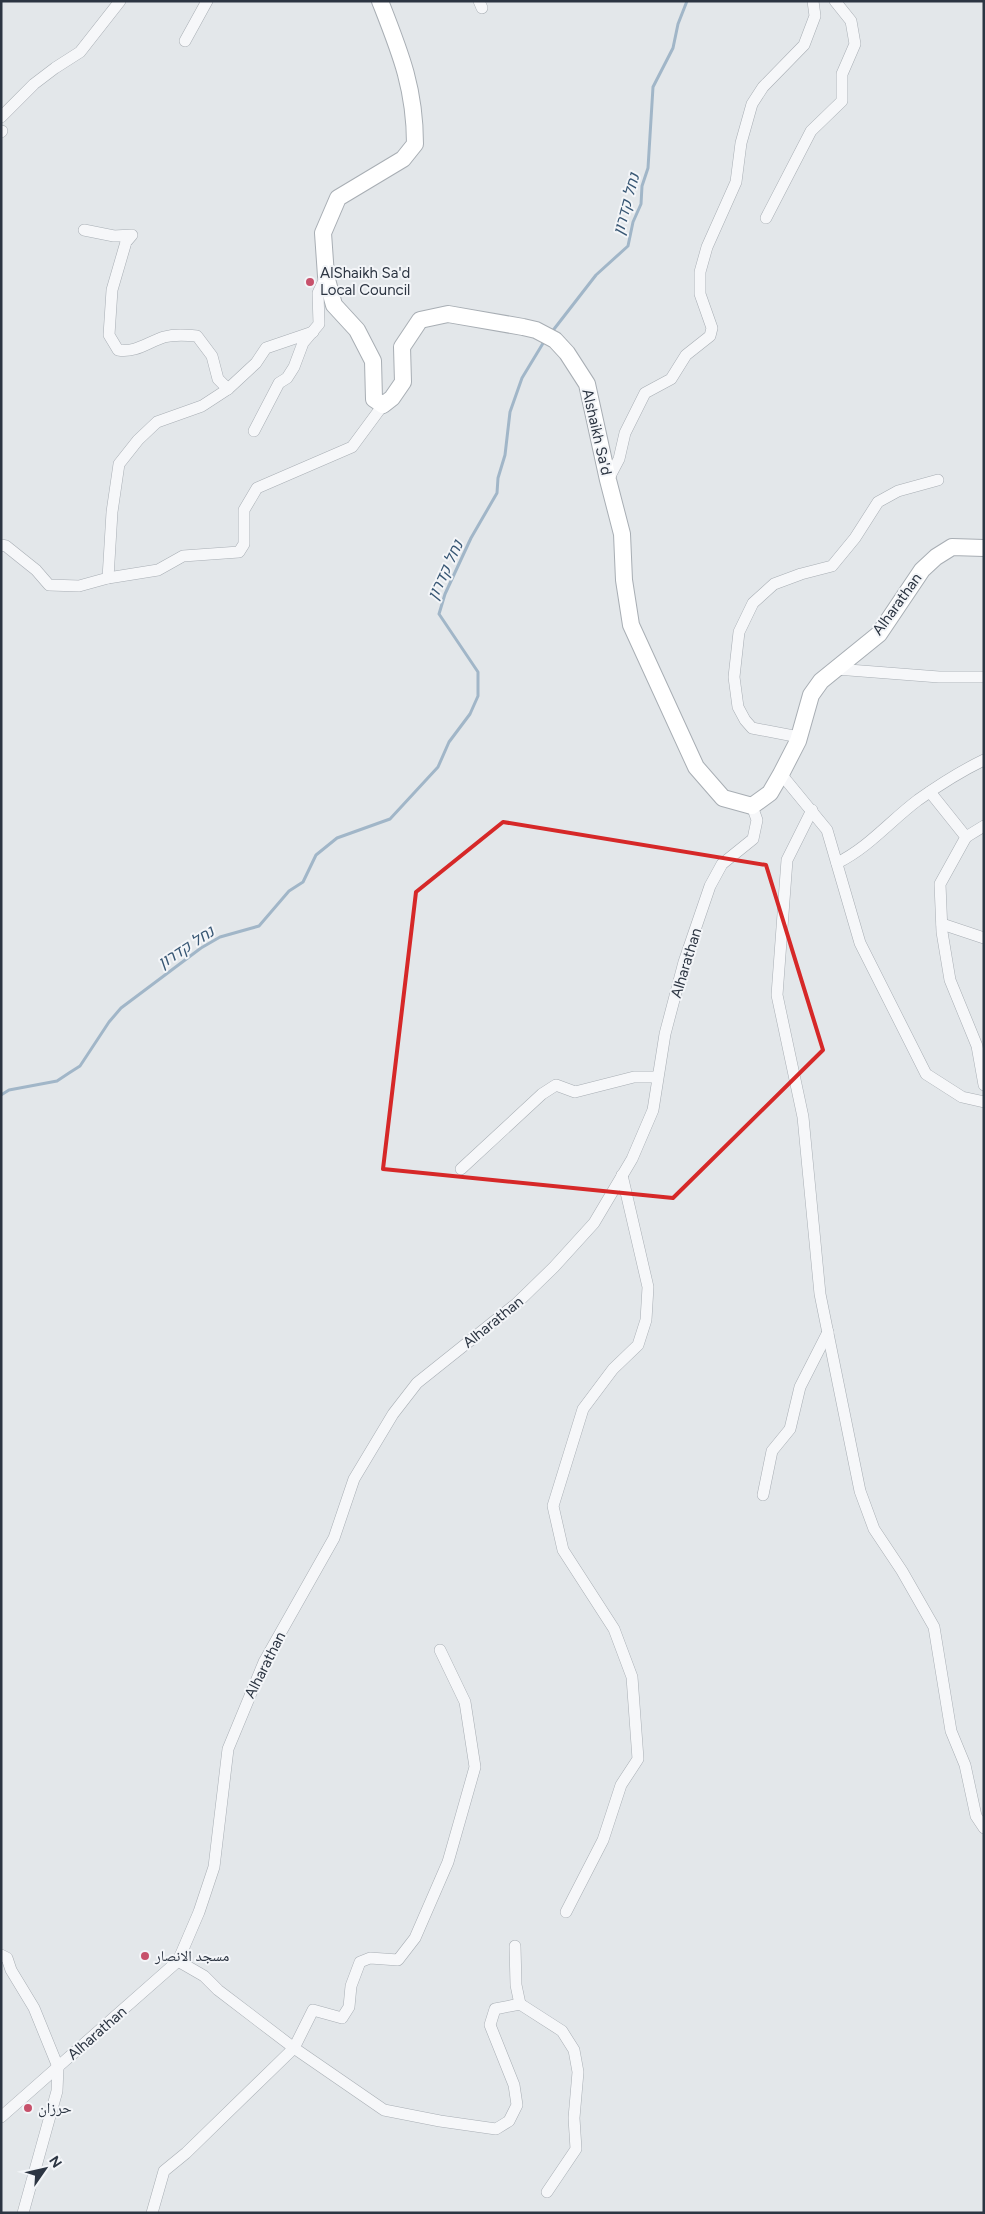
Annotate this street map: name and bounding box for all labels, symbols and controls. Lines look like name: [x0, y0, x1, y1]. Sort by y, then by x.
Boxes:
water label: נחל קדרון: [609, 170, 644, 237]
place label: AlShaikh Sa'd Local Council: [320, 264, 410, 299]
marker: AlShaikh Sa'd Local Council: [304, 276, 316, 288]
street label: Alshaikh Sa'd: [578, 387, 616, 477]
water label: נחל קדרון: [423, 536, 467, 603]
street label: Alharathan: [868, 569, 926, 639]
water label: נחל קדרון: [154, 921, 219, 972]
street label: Alharathan: [667, 926, 705, 1000]
street label: Alharathan: [459, 1292, 527, 1352]
street label: Alharathan: [241, 1629, 289, 1701]
place label: مسجد الانصار: [154, 1947, 229, 1965]
marker: مسجد الانصار: [139, 1950, 151, 1962]
street label: Alharathan: [64, 2003, 130, 2063]
place label: حرزان: [38, 2099, 72, 2118]
marker: حرزان: [22, 2102, 34, 2114]
north arrow: [20, 2144, 70, 2194]
text: N: [45, 2153, 65, 2171]

